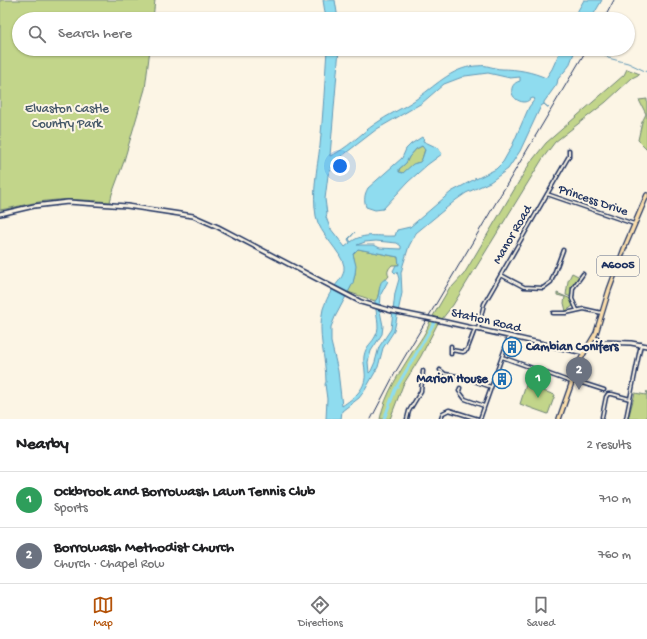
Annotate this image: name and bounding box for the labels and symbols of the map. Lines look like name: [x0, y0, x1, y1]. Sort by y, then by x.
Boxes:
park label: Elvaston Castle Country Park: [25, 102, 109, 132]
your location: [330, 156, 350, 176]
street label: Princess Drive: [555, 182, 630, 220]
street label: Manor Road: [490, 202, 536, 267]
road number: A6005: [597, 256, 639, 276]
street label: Station Road: [450, 306, 524, 337]
building icon: Cambian Conifers: [501, 336, 523, 358]
place label: Cambian Conifers: [525, 339, 620, 355]
pin: 2: [566, 357, 592, 390]
pin: 1: [525, 365, 551, 398]
building icon: Marion House: [491, 368, 513, 390]
place label: Marion House: [417, 372, 489, 387]

